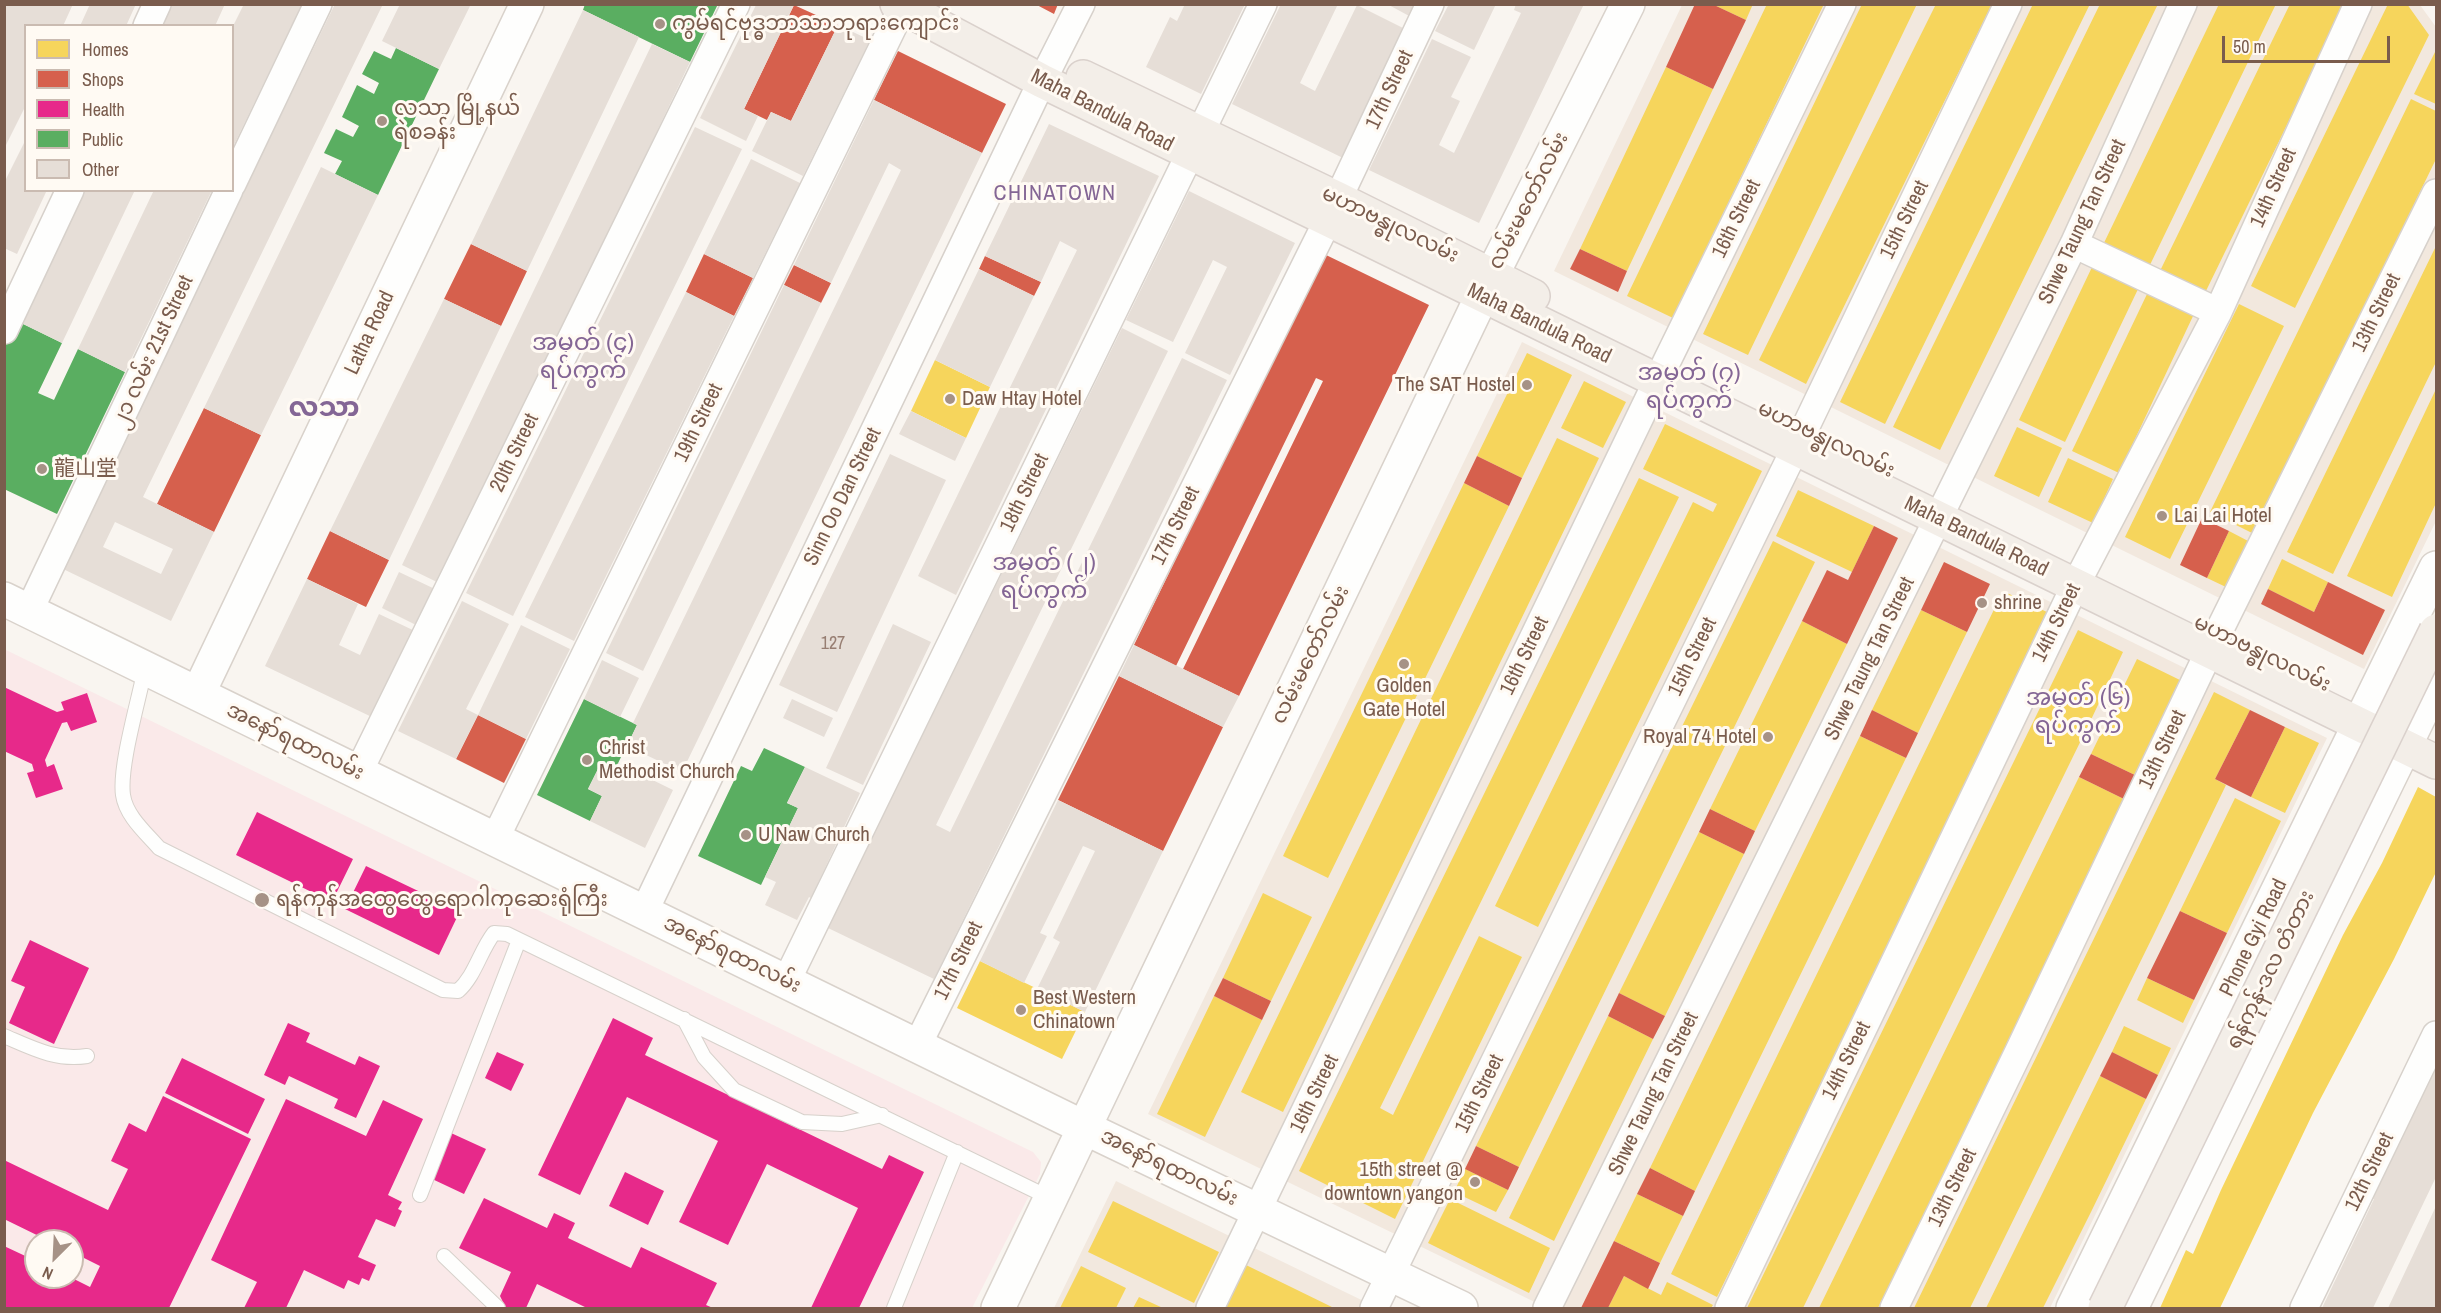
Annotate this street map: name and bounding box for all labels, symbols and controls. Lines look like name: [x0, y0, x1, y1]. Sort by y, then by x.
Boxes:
place label: ကွမ်ရင်ဗုဒ္ဓဘာသာဘုရားကျောင်း: [672, 11, 959, 37]
marker: ကွမ်ရင်ဗုဒ္ဓဘာသာဘုရားကျောင်း: [653, 17, 667, 31]
legend: [24, 24, 234, 192]
scale bar: [2225, 24, 2393, 62]
text: 50 m: [2233, 34, 2266, 59]
text: Homes: [82, 37, 129, 62]
street label: 17th Street: [1361, 46, 1419, 134]
street label: Maha Bandula Road: [1026, 64, 1178, 158]
text: Shops: [82, 67, 124, 92]
place label: လသာ မြို့နယ် ရဲစခန်း: [394, 96, 520, 146]
text: Health: [82, 97, 125, 122]
marker: လသာ မြို့နယ် ရဲစခန်း: [375, 114, 389, 128]
text: Public: [82, 127, 123, 152]
street label: လမ်းမတော်လမ်း: [1484, 128, 1574, 274]
street label: Shwe Taung Tan Street: [2034, 136, 2132, 308]
street label: 14th Street: [2245, 144, 2303, 232]
text: Other: [82, 157, 119, 182]
street label: 16th Street: [1707, 176, 1767, 262]
street label: 15th Street: [1875, 177, 1935, 263]
district label: CHINATOWN: [993, 181, 1117, 207]
street label: မဟာဗန္ဓုလလမ်း: [1318, 181, 1462, 269]
street label: 13th Street: [2347, 270, 2407, 356]
street label: ၂၁ လမ်း 21st Street: [107, 272, 199, 432]
street label: Maha Bandula Road: [1463, 278, 1615, 370]
street label: Latha Road: [340, 287, 400, 379]
district label: အမှတ် (၄) ရပ်ကွက်: [532, 330, 634, 386]
district label: အမှတ် (၇) ရပ်ကွက်: [1638, 360, 1740, 416]
place label: The SAT Hostel: [1395, 372, 1515, 398]
marker: The SAT Hostel: [1520, 378, 1534, 392]
street label: 19th Street: [669, 380, 729, 466]
place label: Daw Htay Hotel: [962, 386, 1082, 412]
marker: Daw Htay Hotel: [943, 392, 957, 406]
district label: လသာ: [288, 393, 360, 425]
street label: မဟာဗန္ဓုလလမ်း: [1754, 396, 1898, 484]
street label: 20th Street: [485, 410, 545, 496]
street label: Sinn Oo Dan Street: [799, 424, 887, 570]
street label: 18th Street: [995, 450, 1055, 536]
place label: 龍山堂: [54, 456, 117, 482]
marker: 龍山堂: [35, 462, 49, 476]
street label: 17th Street: [1146, 483, 1206, 569]
street label: Maha Bandula Road: [1900, 491, 2052, 583]
place label: Lai Lai Hotel: [2174, 503, 2272, 529]
marker: Lai Lai Hotel: [2155, 509, 2169, 523]
district label: အမှတ် (၂) ရပ်ကွက်: [992, 550, 1096, 606]
street label: Shwe Taung Tan Street: [1819, 573, 1921, 745]
street label: 14th Street: [2027, 580, 2087, 666]
street label: လမ်းမတော်လမ်း: [1267, 582, 1355, 728]
place label: shrine: [1994, 590, 2042, 616]
marker: shrine: [1975, 596, 1989, 610]
street label: မဟာဗန္ဓုလလမ်း: [2190, 610, 2334, 698]
street label: 16th Street: [1495, 613, 1555, 699]
street label: 15th Street: [1663, 614, 1723, 700]
house number: 127: [821, 633, 845, 655]
marker: Golden Gate Hotel: [1397, 657, 1411, 671]
place label: Golden Gate Hotel: [1363, 673, 1445, 723]
district label: အမှတ် (၆) ရပ်ကွက်: [2026, 685, 2130, 741]
street label: အနော်ရထာလမ်း: [222, 698, 368, 786]
street label: 13th Street: [2134, 706, 2192, 794]
place label: Royal 74 Hotel: [1643, 724, 1756, 750]
marker: Royal 74 Hotel: [1761, 730, 1775, 744]
place label: Christ Methodist Church: [599, 735, 735, 785]
marker: Christ Methodist Church: [580, 753, 594, 767]
place label: U Naw Church: [758, 822, 870, 848]
marker: U Naw Church: [739, 828, 753, 842]
street label: Phone Gyi Road: [2215, 875, 2293, 1001]
street label: ရန်ကုန်-ဒလ တံတား: [2222, 886, 2320, 1054]
place label: ရန်ကုန်အထွေထွေရောဂါကုဆေးရုံကြီး: [276, 887, 608, 913]
marker: ရန်ကုန်အထွေထွေရောဂါကုဆေးရုံကြီး: [253, 891, 271, 909]
street label: အနော်ရထာလမ်း: [659, 911, 805, 999]
street label: 17th Street: [929, 918, 989, 1004]
place label: Best Western Chinatown: [1033, 985, 1136, 1035]
marker: Best Western Chinatown: [1014, 1003, 1028, 1017]
street label: Shwe Taung Tan Street: [1603, 1008, 1705, 1180]
street label: 14th Street: [1817, 1018, 1877, 1104]
street label: 16th Street: [1285, 1051, 1345, 1137]
street label: 15th Street: [1450, 1051, 1510, 1137]
street label: အနော်ရထာလမ်း: [1096, 1124, 1242, 1212]
street label: 12th Street: [2340, 1129, 2400, 1215]
street label: 13th Street: [1923, 1145, 1983, 1231]
place label: 15th street @ downtown yangon: [1324, 1157, 1463, 1207]
marker: 15th street @ downtown yangon: [1468, 1175, 1482, 1189]
north arrow: [24, 1229, 84, 1289]
text: N: [39, 1262, 56, 1286]

